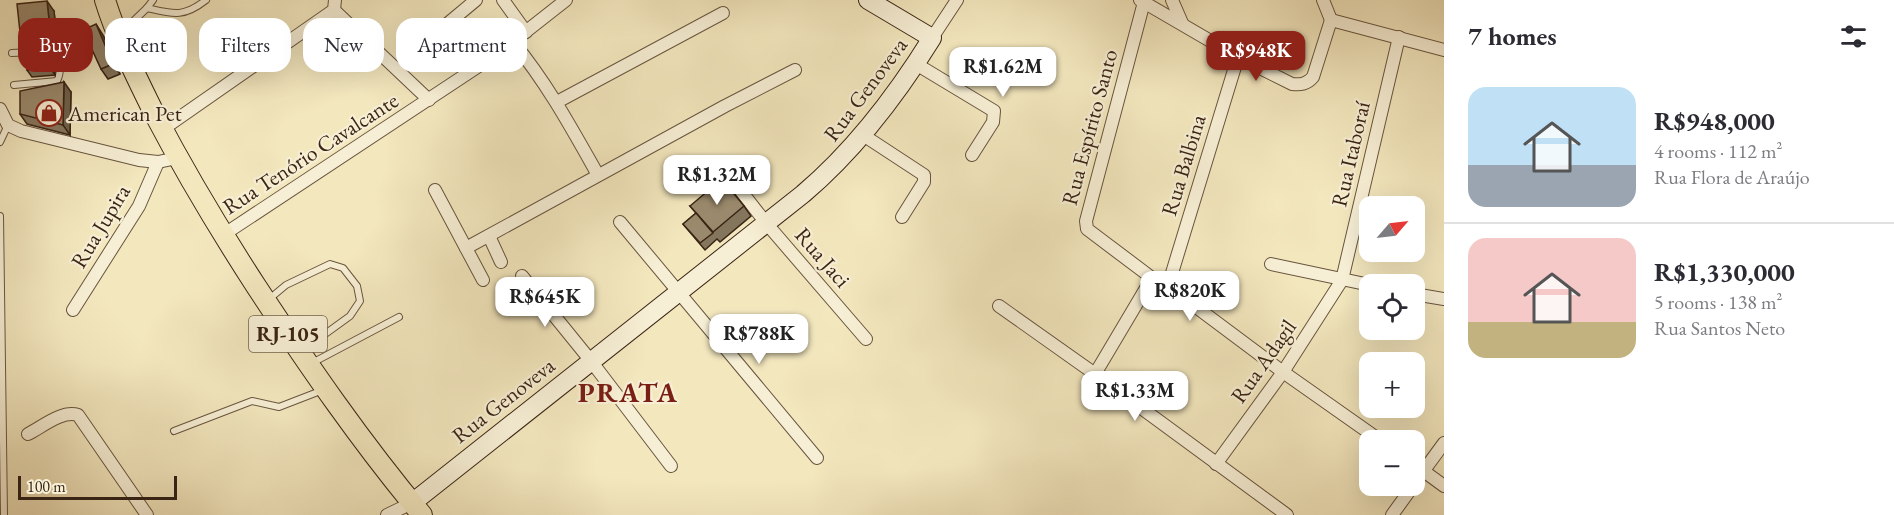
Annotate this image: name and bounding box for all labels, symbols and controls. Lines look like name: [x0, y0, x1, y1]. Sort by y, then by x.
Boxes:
chip: Buy: [18, 18, 93, 72]
chip: Rent: [105, 18, 187, 72]
chip: Filters: [199, 18, 291, 72]
chip: New: [303, 18, 384, 72]
chip: Apartment: [396, 18, 527, 72]
text: 7 homes: [1468, 19, 1557, 53]
icon: filters: [1837, 20, 1870, 53]
street label: Rua Genoveva: [817, 31, 914, 147]
pin: R$948K: [1207, 31, 1305, 82]
text: R$948K: [1220, 37, 1292, 63]
street label: Rua Espírito Santo: [1055, 46, 1124, 208]
pin: R$1.62M: [948, 47, 1058, 98]
text: R$1.62M: [963, 53, 1043, 79]
street label: Rua Tenório Cavalcante: [217, 86, 404, 221]
shop icon: American Pet: [34, 98, 64, 128]
street label: Rua Itaboraí: [1324, 98, 1377, 210]
place label: American Pet: [67, 99, 182, 128]
text: R$948,000: [1654, 104, 1775, 138]
street label: Rua Balbina: [1154, 111, 1213, 219]
icon: home: [1516, 111, 1588, 183]
text: 4 rooms · 112 m²: [1654, 138, 1782, 164]
pin: R$1.32M: [662, 155, 772, 206]
text: R$1.32M: [677, 161, 757, 187]
text: Rua Flora de Araújo: [1654, 164, 1810, 190]
street label: Rua Jupira: [64, 179, 137, 273]
north arrow: [1359, 196, 1425, 262]
map controls: [1359, 196, 1425, 496]
street label: Rua Jaci: [788, 221, 857, 294]
text: R$1,330,000: [1654, 255, 1795, 289]
icon: home: [1516, 262, 1588, 334]
pin: R$820K: [1141, 271, 1239, 322]
button: locate: [1359, 274, 1425, 340]
pin: R$645K: [496, 277, 594, 328]
text: R$820K: [1154, 277, 1226, 303]
text: R$645K: [509, 283, 581, 309]
text: 5 rooms · 138 m²: [1654, 289, 1782, 315]
pin: R$788K: [710, 314, 808, 365]
street label: Rua Adagil: [1224, 314, 1303, 409]
text: Rua Santos Neto: [1654, 315, 1785, 341]
road number: RJ-105: [249, 316, 327, 352]
text: R$788K: [723, 320, 795, 346]
street label: Rua Genoveva: [446, 351, 561, 450]
button: +: [1359, 352, 1425, 418]
pin: R$1.33M: [1080, 371, 1190, 422]
district label: PRATA: [578, 374, 678, 410]
text: R$1.33M: [1095, 377, 1175, 403]
button: −: [1359, 430, 1425, 496]
scale bar: [18, 473, 177, 500]
text: 100 m: [27, 476, 66, 497]

